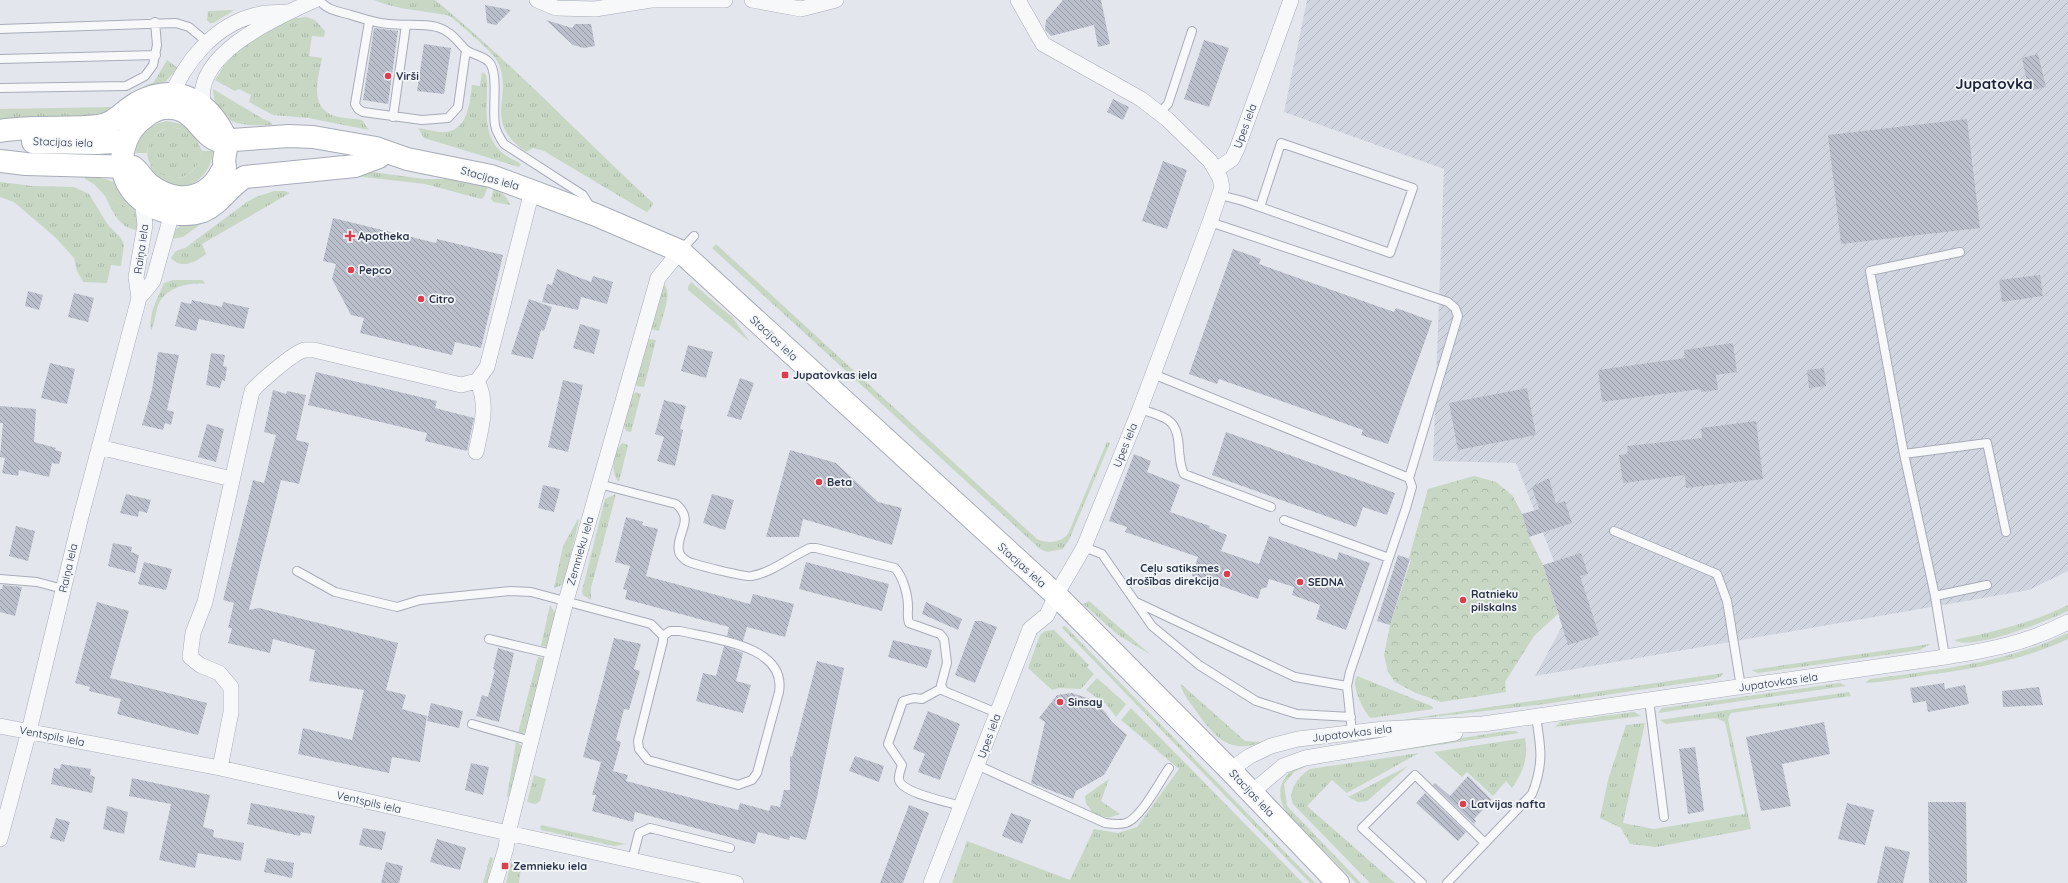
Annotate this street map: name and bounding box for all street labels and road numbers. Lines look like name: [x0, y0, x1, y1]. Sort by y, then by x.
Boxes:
street label: Upes iela: [1230, 102, 1260, 150]
street label: Stacijas iela: [33, 134, 93, 150]
street label: Stacijas iela: [459, 163, 521, 193]
street label: Raiņa iela: [131, 223, 151, 275]
street label: Stacijas iela: [747, 312, 801, 364]
street label: Upes iela: [1110, 421, 1140, 469]
street label: Zemnieku iela: [563, 515, 597, 587]
street label: Stacijas iela: [995, 540, 1049, 590]
street label: Raiņa iela: [56, 542, 80, 594]
street label: Jupatovkas iela: [1737, 669, 1819, 695]
street label: Upes iela: [974, 712, 1004, 760]
street label: Jupatovkas iela: [1311, 721, 1393, 745]
street label: Ventspils iela: [18, 723, 86, 749]
street label: Stacijas iela: [1226, 766, 1278, 820]
street label: Ventspils iela: [335, 788, 403, 816]

